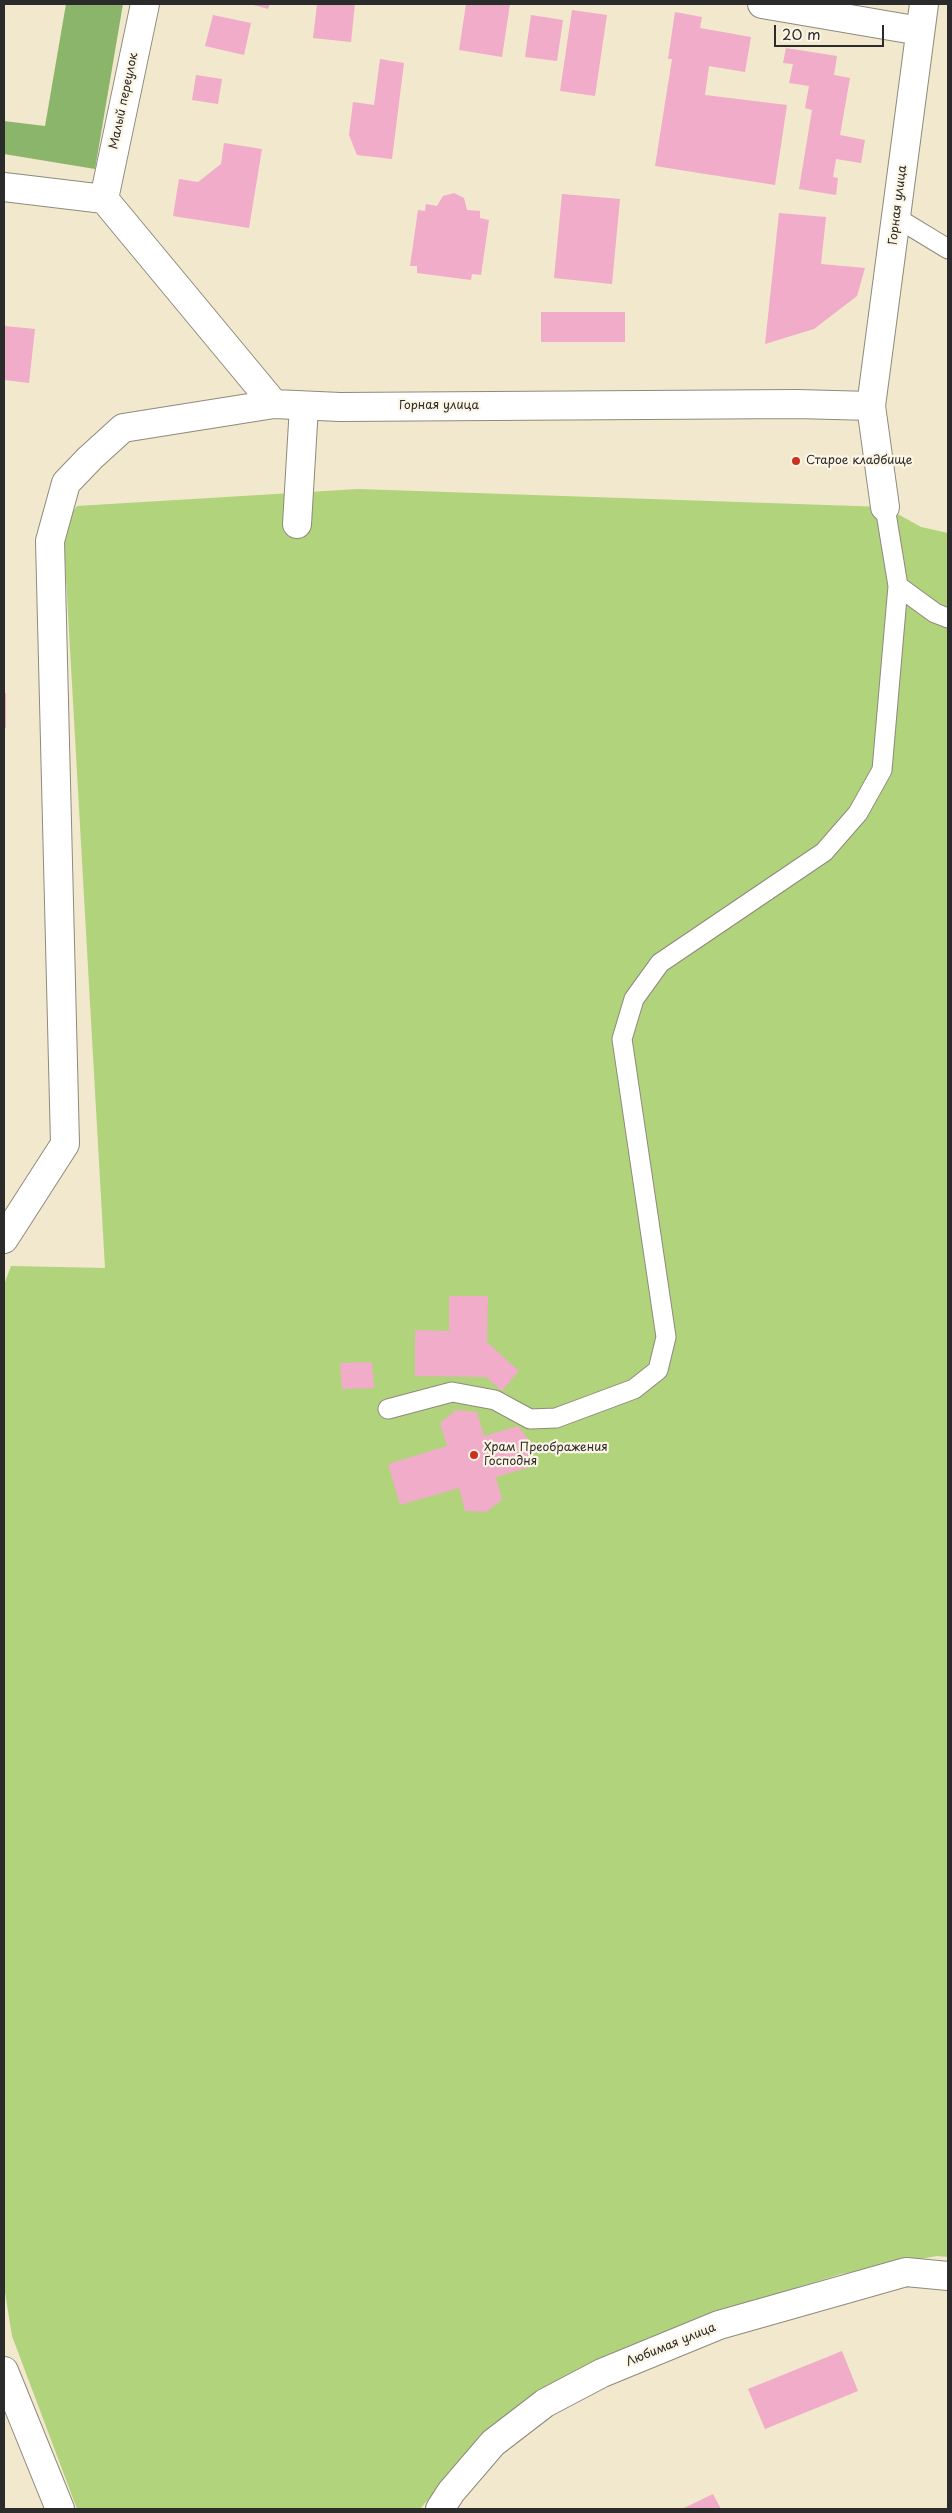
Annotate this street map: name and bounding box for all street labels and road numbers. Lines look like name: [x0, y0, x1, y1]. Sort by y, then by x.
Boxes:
street label: Малый переулок: [107, 51, 141, 151]
street label: Горная улица: [886, 164, 910, 246]
street label: Горная улица: [399, 399, 479, 413]
street label: Любимая улица: [624, 2320, 718, 2370]

